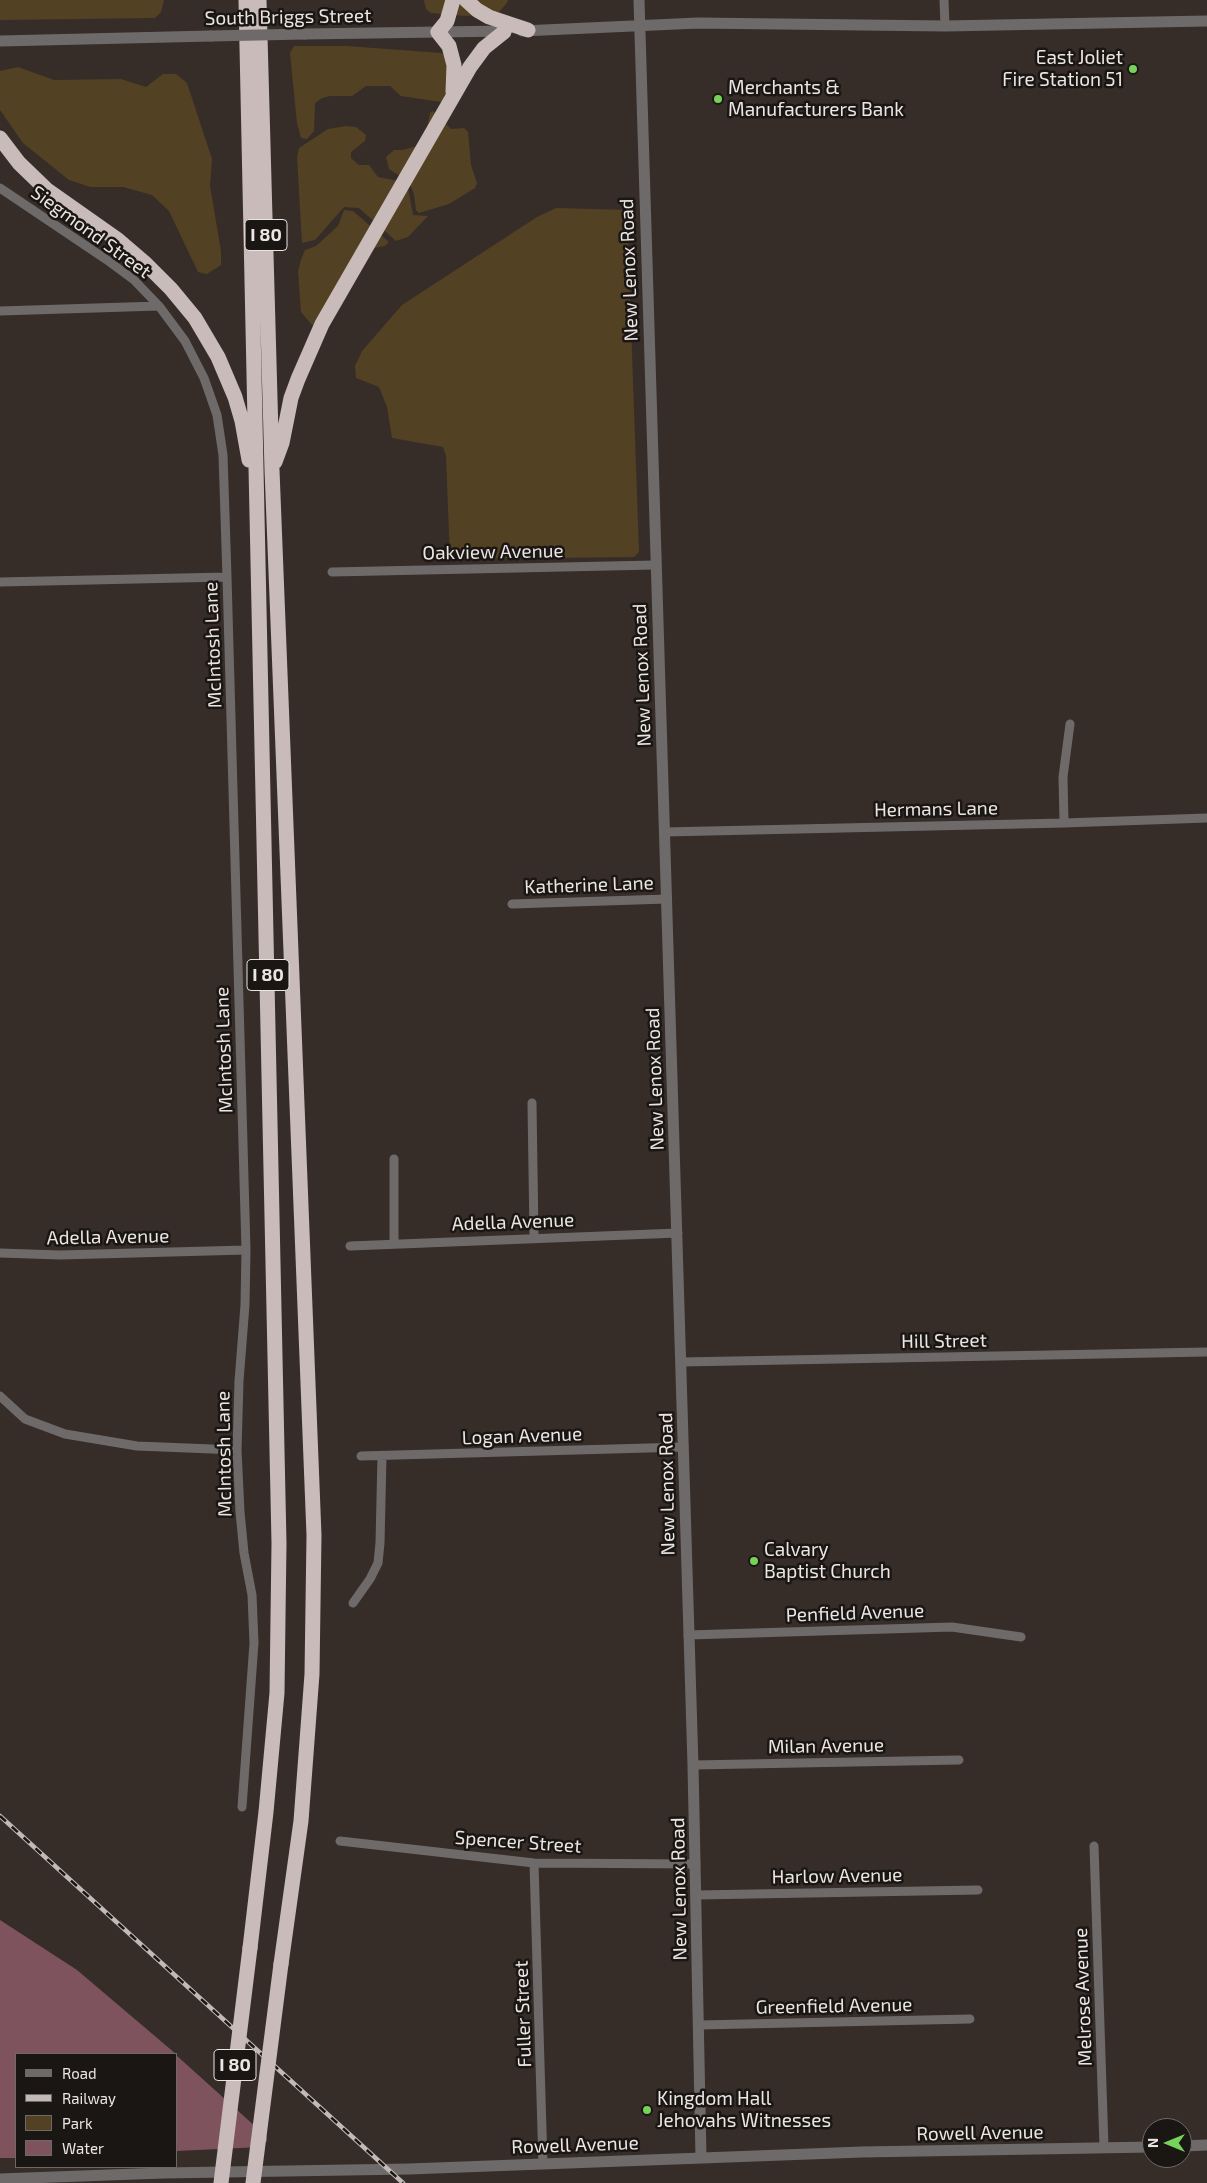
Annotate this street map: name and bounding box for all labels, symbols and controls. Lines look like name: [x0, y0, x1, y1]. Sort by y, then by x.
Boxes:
street label: South Briggs Street: [204, 4, 372, 30]
place label: East Joliet Fire Station 51: [1002, 47, 1123, 91]
marker: East Joliet Fire Station 51: [1127, 63, 1139, 75]
place label: Merchants & Manufacturers Bank: [728, 77, 904, 121]
marker: Merchants & Manufacturers Bank: [712, 93, 724, 105]
street label: Siegmond Street: [27, 181, 155, 283]
street label: New Lenox Road: [615, 198, 643, 342]
road number: I 80: [245, 220, 287, 250]
street label: Oakview Avenue: [422, 539, 564, 565]
street label: McIntosh Lane: [199, 581, 227, 709]
street label: New Lenox Road: [628, 603, 656, 747]
street label: Hermans Lane: [874, 797, 998, 821]
street label: Katherine Lane: [524, 871, 654, 899]
road number: I 80: [247, 960, 289, 990]
street label: McIntosh Lane: [210, 986, 238, 1114]
street label: New Lenox Road: [641, 1007, 669, 1151]
street label: Adella Avenue: [451, 1208, 575, 1236]
street label: Adella Avenue: [47, 1225, 169, 1249]
street label: Hill Street: [901, 1329, 987, 1353]
street label: McIntosh Lane: [211, 1391, 237, 1517]
street label: New Lenox Road: [654, 1412, 680, 1556]
street label: Logan Avenue: [461, 1423, 583, 1449]
place label: Calvary Baptist Church: [764, 1539, 891, 1583]
marker: Calvary Baptist Church: [748, 1555, 760, 1567]
street label: Penfield Avenue: [785, 1599, 925, 1627]
street label: Milan Avenue: [768, 1734, 884, 1758]
street label: New Lenox Road: [666, 1817, 692, 1961]
street label: Spencer Street: [454, 1826, 582, 1858]
street label: Harlow Avenue: [771, 1863, 903, 1889]
street label: Melrose Avenue: [1069, 1927, 1097, 2067]
street label: Fuller Street: [510, 1960, 536, 2068]
street label: Greenfield Avenue: [755, 1993, 913, 2019]
road number: I 80: [214, 2050, 256, 2080]
legend: [15, 2053, 178, 2168]
text: Road: [62, 2064, 97, 2082]
place label: Kingdom Hall Jehovahs Witnesses: [657, 2088, 831, 2132]
text: Railway: [62, 2089, 116, 2107]
marker: Kingdom Hall Jehovahs Witnesses: [641, 2104, 653, 2116]
text: Park: [62, 2114, 93, 2132]
north arrow: [1142, 2118, 1192, 2168]
street label: Rowell Avenue: [916, 2120, 1044, 2146]
street label: Rowell Avenue: [511, 2131, 639, 2159]
text: N: [1144, 2138, 1161, 2148]
text: Water: [62, 2139, 104, 2157]

